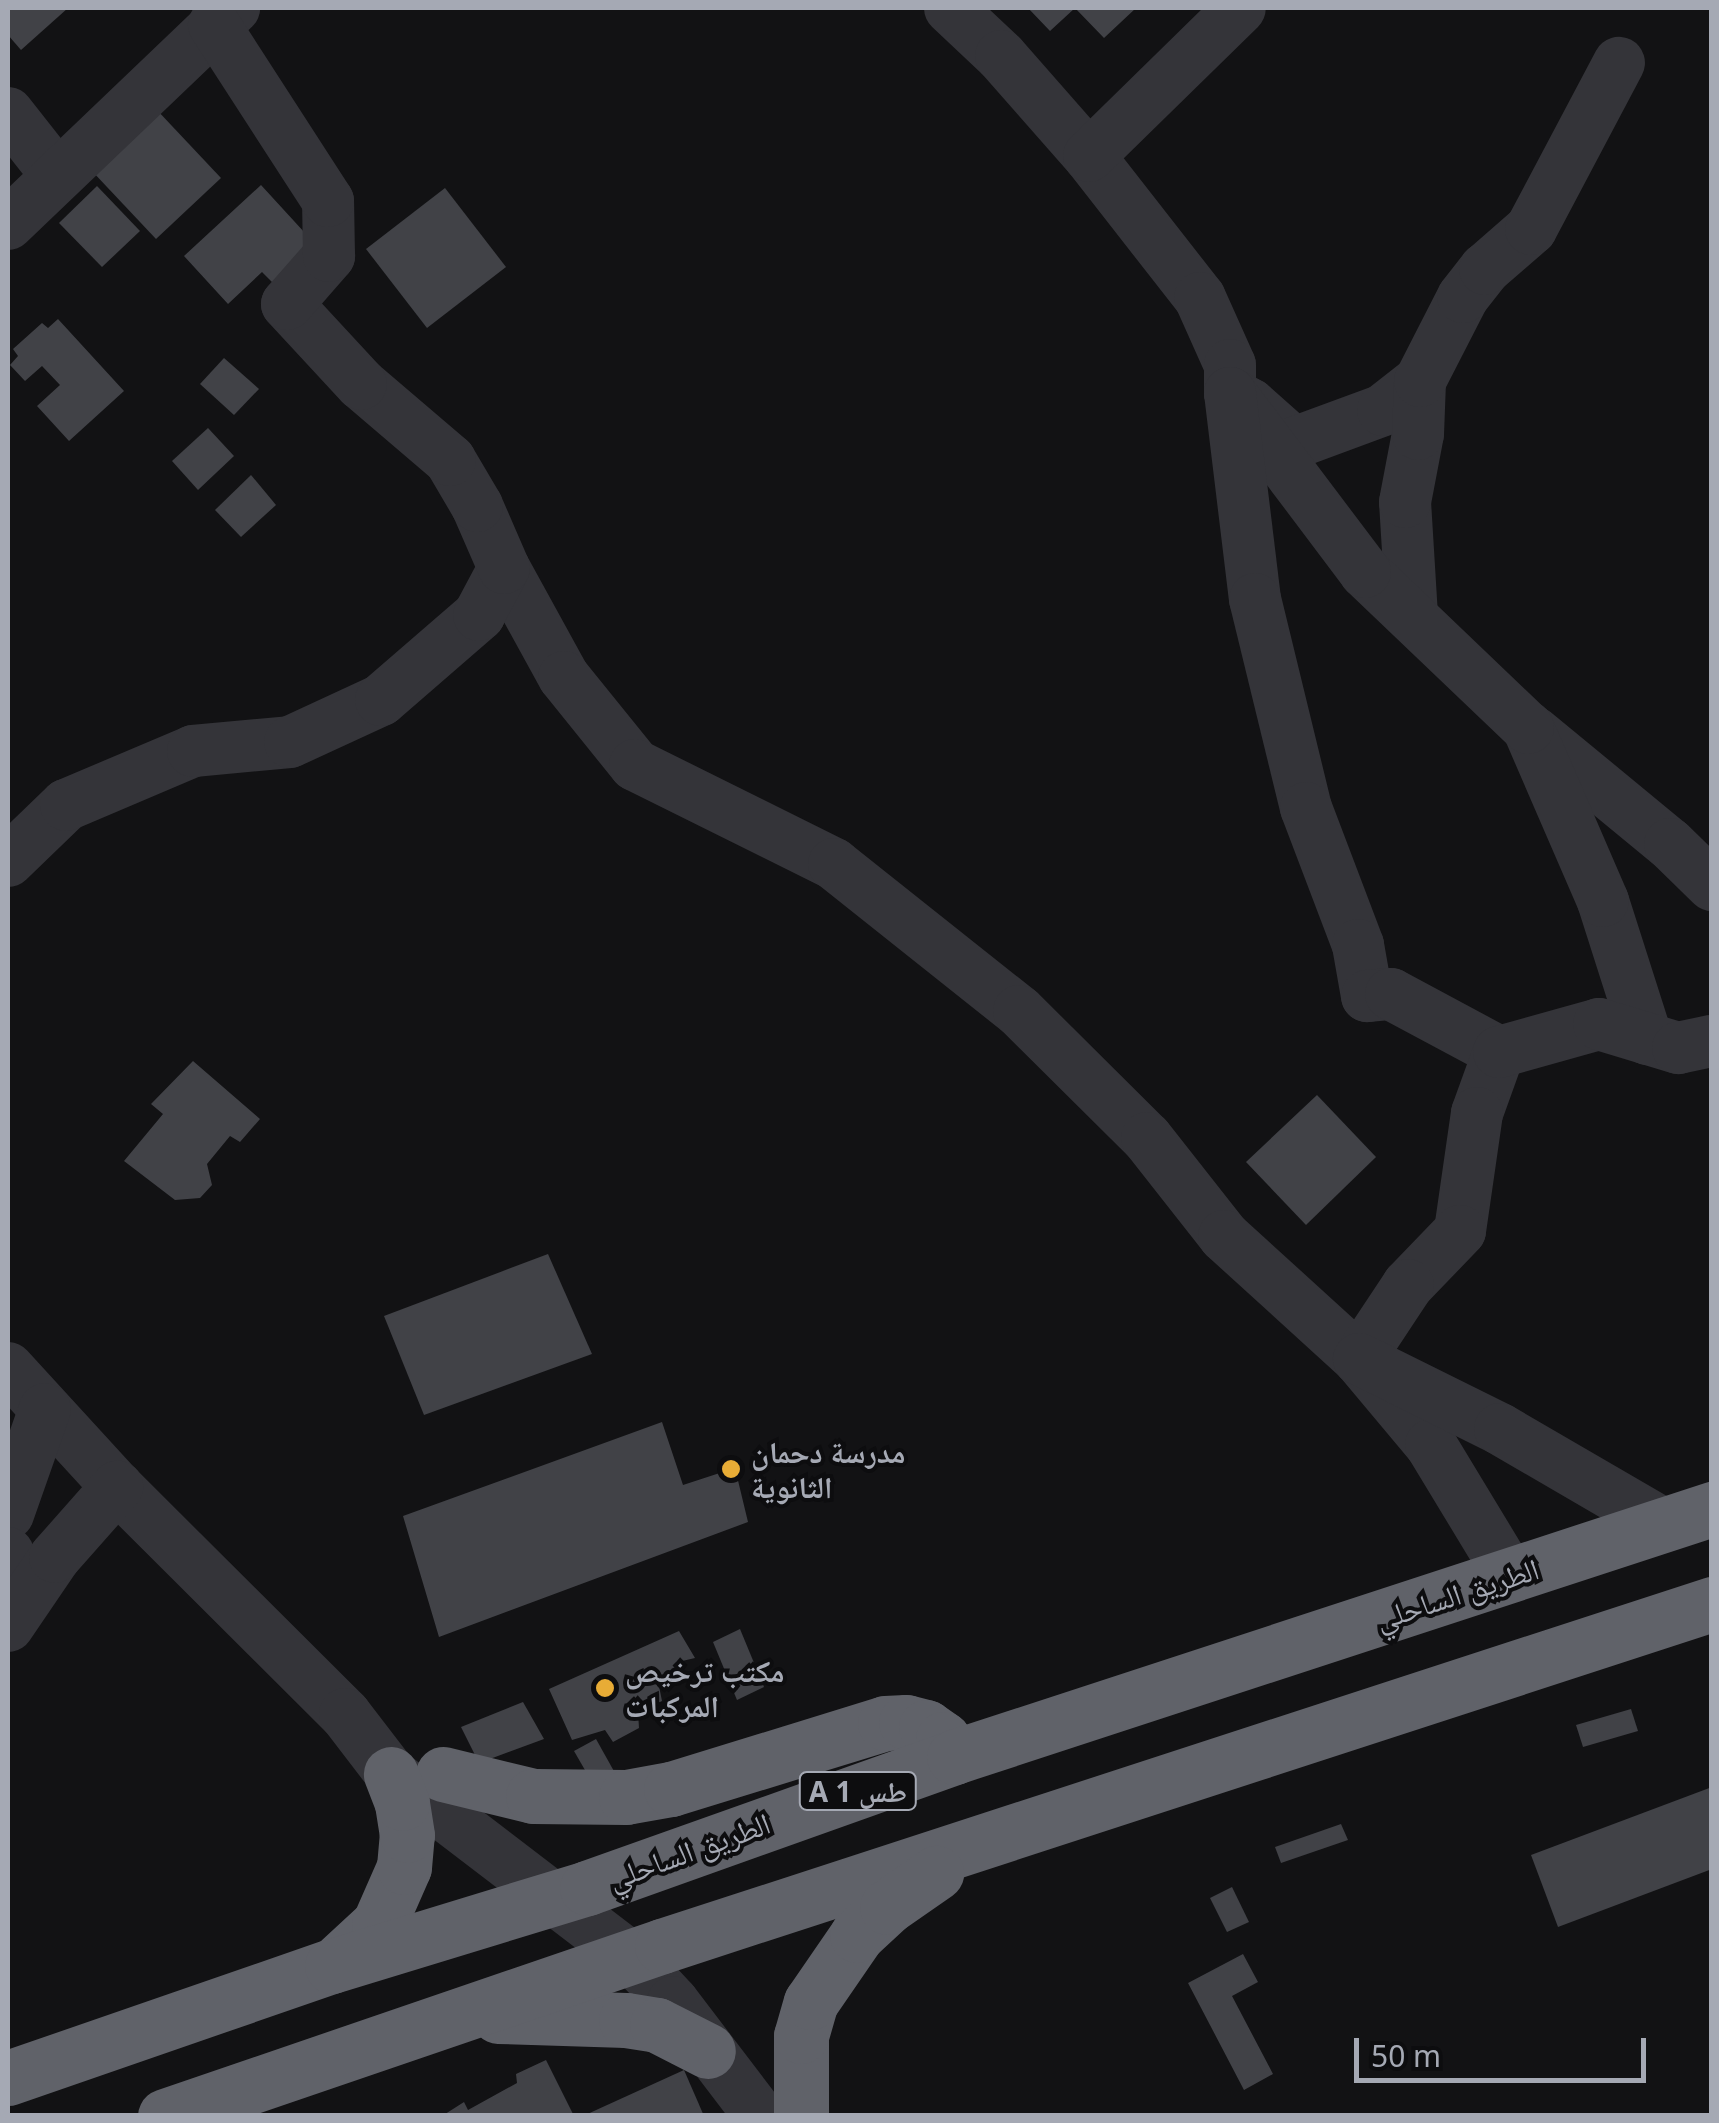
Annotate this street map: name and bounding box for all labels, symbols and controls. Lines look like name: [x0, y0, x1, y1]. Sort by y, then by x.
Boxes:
place label: مدرسة دحمان الثانوية: [751, 1434, 905, 1504]
marker: مدرسة دحمان الثانوية: [720, 1458, 742, 1480]
street label: الطريق الساحلي: [1371, 1551, 1543, 1637]
place label: مكتب ترخيص المركبات: [625, 1653, 784, 1724]
marker: مكتب ترخيص المركبات: [594, 1677, 616, 1699]
road number: A 1 طس: [798, 1768, 918, 1814]
street label: الطريق الساحلي: [603, 1805, 775, 1897]
scale bar: [1359, 2018, 1652, 2080]
text: 50 m: [1371, 2035, 1441, 2076]

